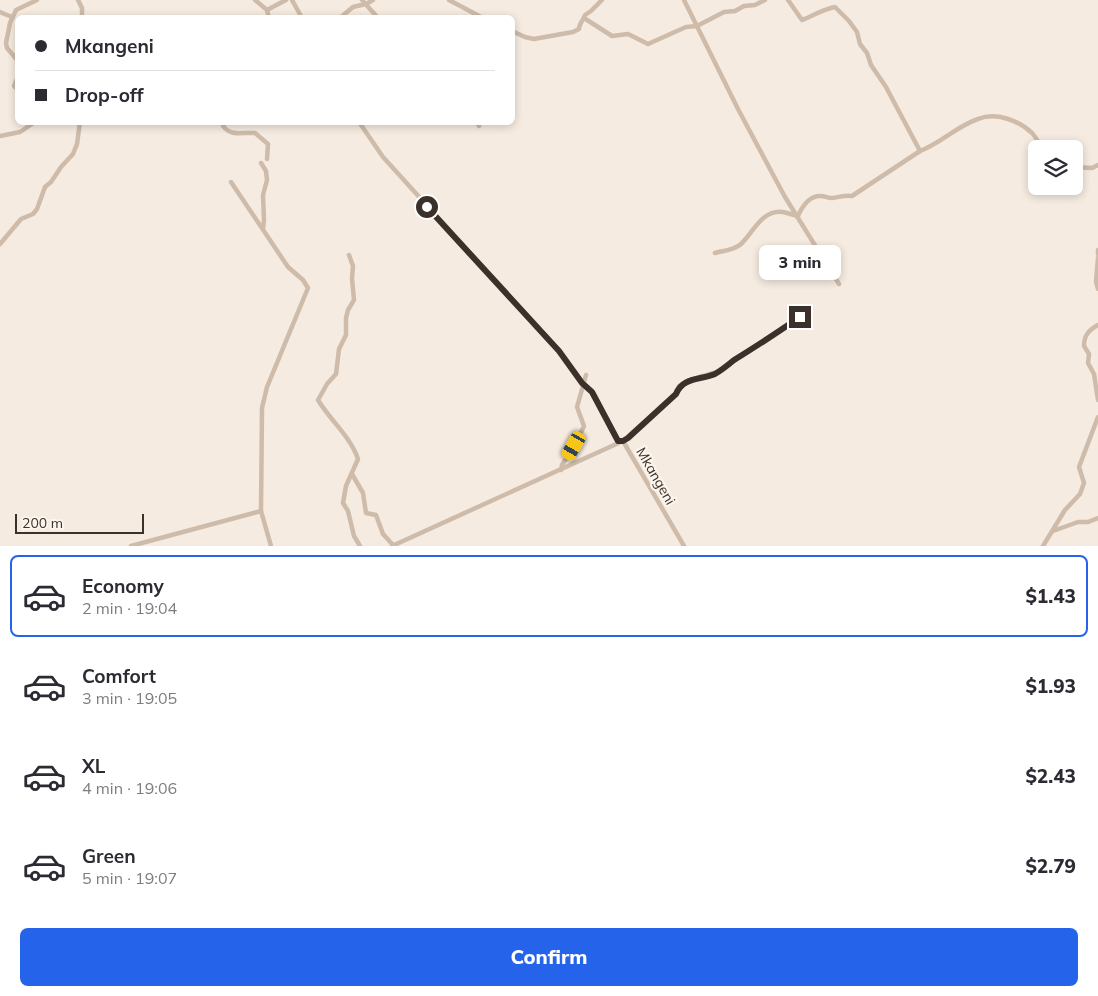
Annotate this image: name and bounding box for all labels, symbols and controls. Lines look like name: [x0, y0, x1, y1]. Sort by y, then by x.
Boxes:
text: Mkangeni: [65, 34, 154, 58]
text: Drop-off: [65, 83, 143, 107]
map controls: [1028, 140, 1083, 195]
button: layers: [1028, 140, 1083, 195]
route start: [416, 196, 438, 218]
callout: 3 min: [759, 244, 841, 280]
text: 3 min: [779, 252, 821, 272]
route end: [789, 306, 811, 328]
car: [560, 429, 587, 463]
street label: Mkangeni: [632, 444, 680, 508]
scale bar: [15, 511, 144, 534]
text: 200 m: [22, 514, 63, 532]
icon: car: [22, 574, 67, 619]
text: Economy: [82, 574, 164, 598]
text: $1.43: [1025, 584, 1076, 608]
text: 2 min · 19:04: [82, 598, 177, 618]
icon: car: [22, 664, 67, 709]
text: Comfort: [82, 664, 156, 688]
text: $1.93: [1025, 674, 1076, 698]
text: 3 min · 19:05: [82, 688, 177, 708]
icon: car: [22, 754, 67, 799]
text: XL: [82, 754, 105, 778]
text: $2.43: [1025, 764, 1076, 788]
text: 4 min · 19:06: [82, 778, 177, 798]
icon: car: [22, 844, 67, 889]
text: Green: [82, 844, 136, 868]
text: $2.79: [1025, 854, 1076, 878]
text: 5 min · 19:07: [82, 868, 177, 888]
button: Confirm: [20, 928, 1078, 986]

